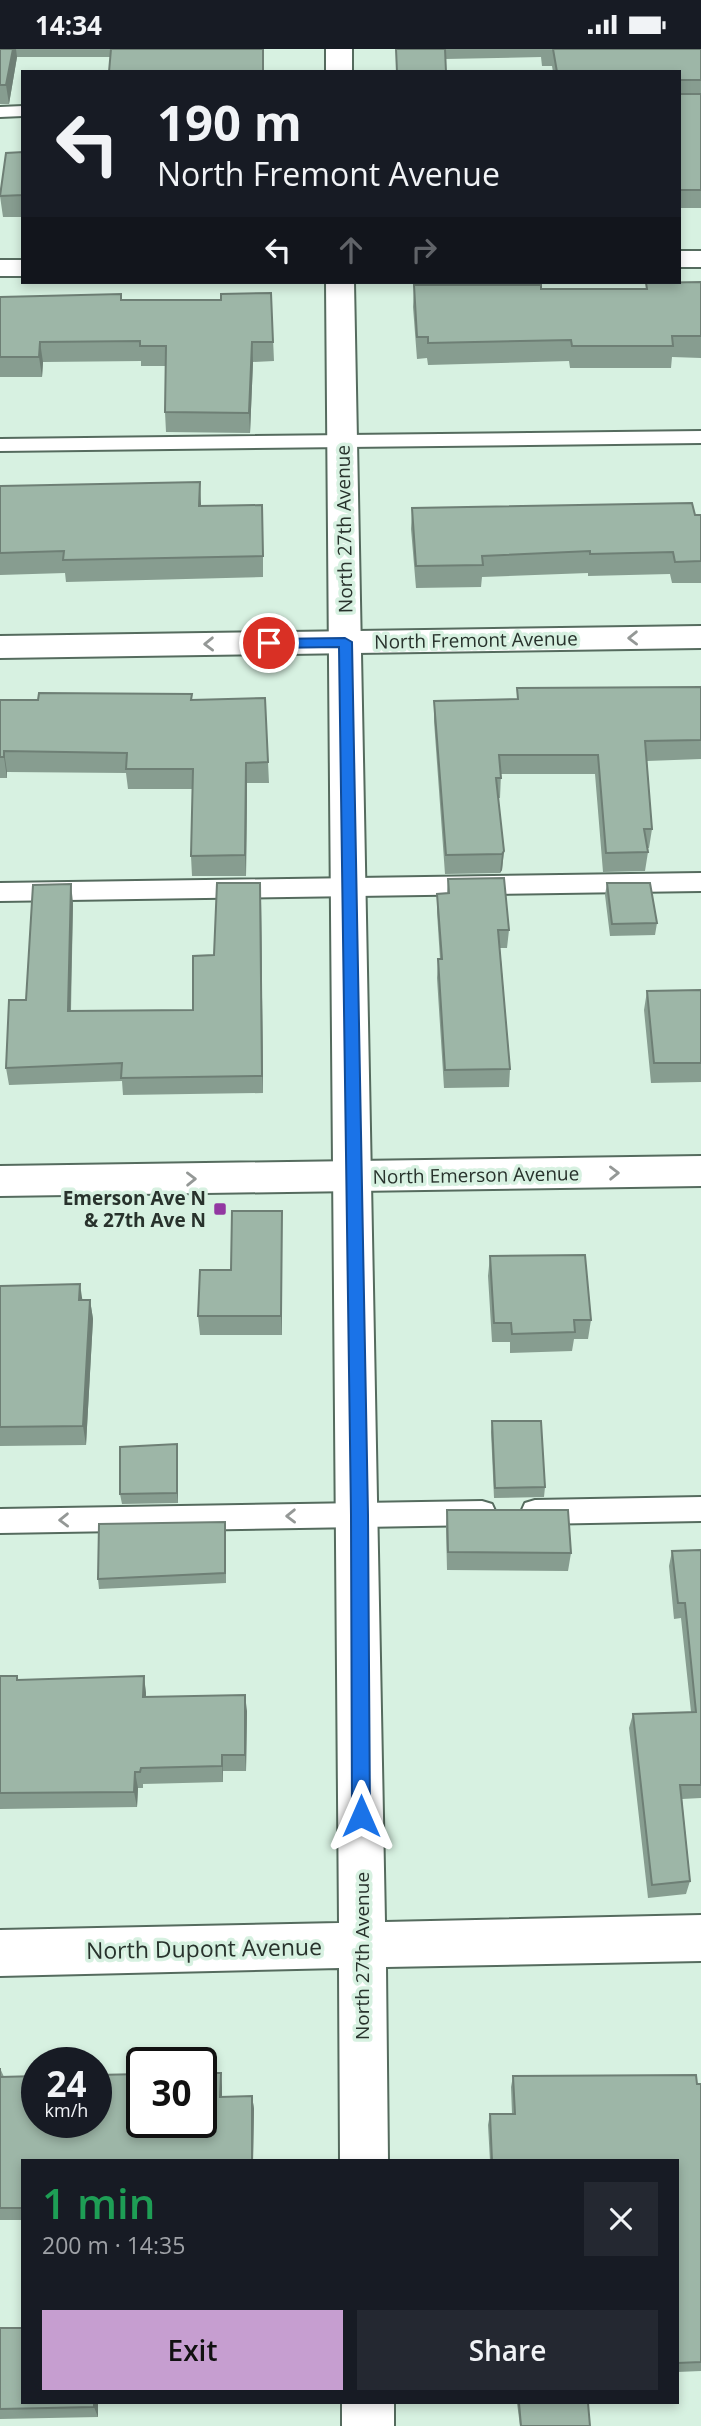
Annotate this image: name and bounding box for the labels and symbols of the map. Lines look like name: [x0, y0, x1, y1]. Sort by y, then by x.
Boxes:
street label: North 27th Avenue: [330, 445, 358, 613]
pin: [239, 613, 299, 673]
street label: North Fremont Avenue: [374, 625, 578, 655]
one-way arrow: [627, 630, 638, 646]
one-way arrow: [204, 636, 214, 652]
street label: North Emerson Avenue: [372, 1160, 580, 1190]
one-way arrow: [609, 1165, 620, 1181]
one-way arrow: [186, 1171, 196, 1187]
place label: Emerson Ave N & 27th Ave N: [63, 1185, 206, 1233]
marker: Emerson Ave N & 27th Ave N: [212, 1201, 228, 1217]
one-way arrow: [285, 1509, 296, 1524]
one-way arrow: [58, 1512, 68, 1528]
position arrow: [324, 1779, 398, 1853]
street label: North 27th Avenue: [349, 1872, 375, 2040]
street label: North Dupont Avenue: [86, 1930, 322, 1966]
speed limit sign: 30: [126, 2047, 217, 2138]

